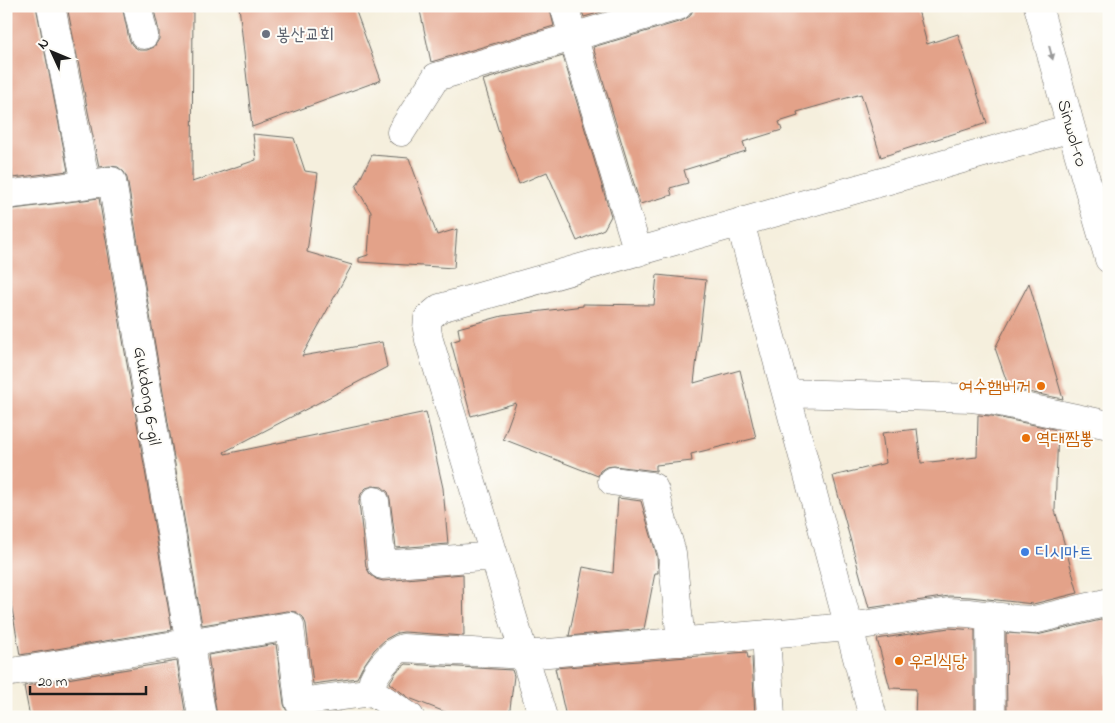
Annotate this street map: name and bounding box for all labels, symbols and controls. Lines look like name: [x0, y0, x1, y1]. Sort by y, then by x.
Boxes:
place label: 봉산교회: [276, 23, 334, 49]
north arrow: [28, 28, 78, 78]
marker: 봉산교회: [260, 28, 272, 40]
text: N: [33, 33, 55, 55]
one-way arrow: [1047, 46, 1055, 61]
street label: Sinwol-ro: [1049, 97, 1093, 170]
street label: Gukdong 6-gil: [124, 345, 167, 448]
place label: 여수햄버거: [959, 375, 1031, 401]
marker: 여수햄버거: [1035, 380, 1047, 392]
place label: 역대짬뽕: [1036, 427, 1094, 453]
marker: 역대짬뽕: [1020, 432, 1032, 444]
place label: 디시마트: [1035, 541, 1093, 567]
marker: 디시마트: [1019, 546, 1031, 558]
place label: 우리식당: [909, 650, 967, 676]
marker: 우리식당: [893, 655, 905, 667]
scale bar: [30, 663, 146, 695]
text: 20 m: [38, 671, 68, 693]

